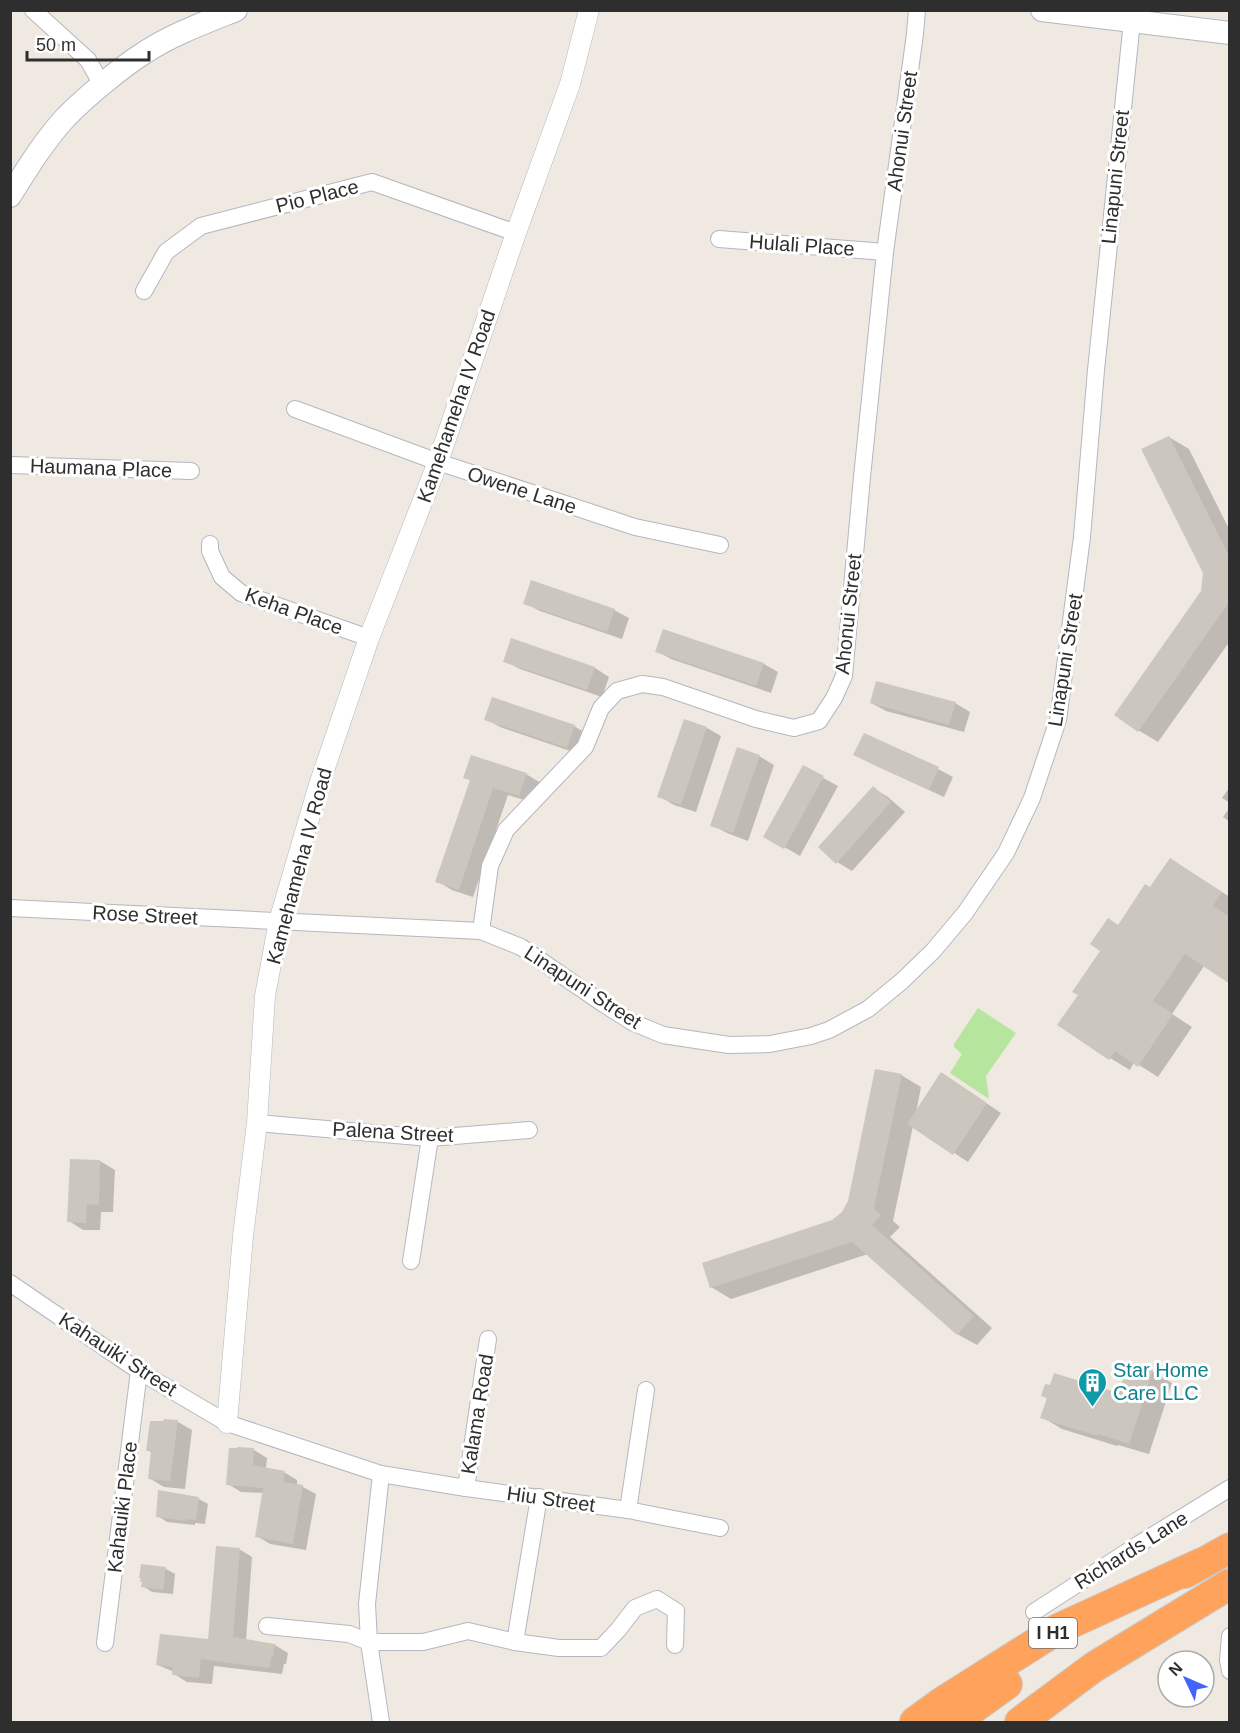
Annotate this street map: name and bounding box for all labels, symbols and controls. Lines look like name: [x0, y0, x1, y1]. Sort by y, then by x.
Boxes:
scale bar: [27, 24, 148, 62]
text: 50 m: [36, 35, 76, 55]
street label: Ahonui Street: [883, 69, 921, 193]
street label: Linapuni Street: [1097, 109, 1133, 245]
street label: Pio Place: [273, 175, 361, 217]
street label: Hulali Place: [749, 230, 855, 260]
street label: Kamehameha IV Road: [413, 307, 499, 505]
street label: Haumana Place: [30, 455, 172, 481]
street label: Owene Lane: [465, 462, 579, 518]
street label: Ahonui Street: [831, 552, 865, 675]
street label: Keha Place: [242, 583, 346, 639]
street label: Linapuni Street: [1044, 591, 1086, 728]
street label: Kamehameha IV Road: [262, 765, 336, 967]
street label: Rose Street: [92, 901, 199, 929]
street label: Linapuni Street: [521, 941, 646, 1033]
street label: Palena Street: [332, 1118, 455, 1146]
street label: Kahauiki Street: [55, 1308, 181, 1400]
street label: Kalama Road: [457, 1352, 497, 1476]
place label: Star Home Care LLC: [1113, 1359, 1209, 1404]
building icon: Star Home Care LLC: [1076, 1366, 1108, 1408]
street label: Kahauiki Place: [103, 1440, 141, 1574]
street label: Hiu Street: [505, 1482, 597, 1516]
street label: Richards Lane: [1070, 1506, 1192, 1594]
road number: I H1: [1029, 1618, 1077, 1648]
north arrow: [1156, 1649, 1216, 1709]
text: N: [1165, 1659, 1186, 1679]

